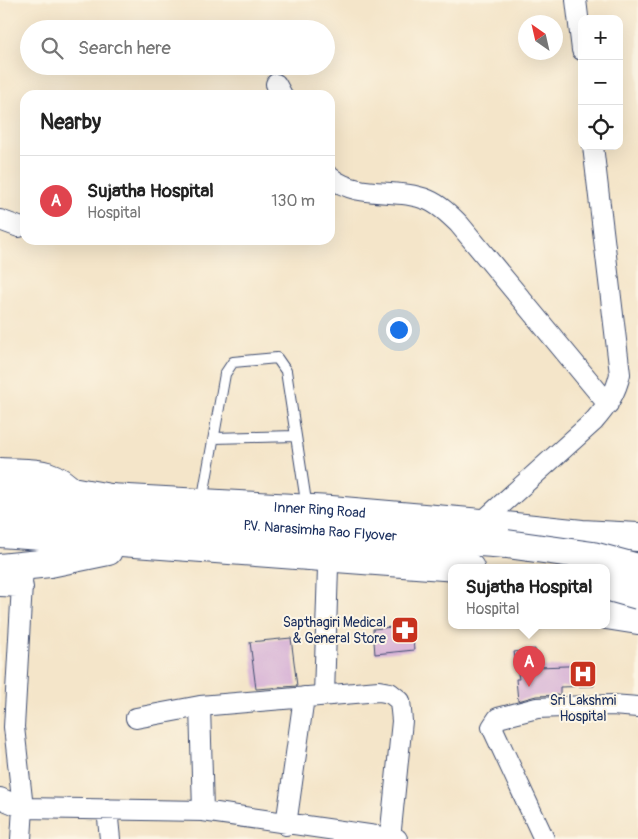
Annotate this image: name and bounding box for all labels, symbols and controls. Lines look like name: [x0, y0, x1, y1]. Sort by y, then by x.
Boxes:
north arrow: [518, 15, 563, 60]
map controls: [578, 15, 623, 150]
button: +: [578, 15, 623, 60]
search box: [20, 20, 335, 75]
icon: search: [38, 34, 66, 62]
text: Search here: [78, 36, 171, 60]
button: −: [578, 60, 623, 105]
button: locate: [578, 105, 623, 150]
text: Nearby: [40, 109, 101, 136]
text: Sujatha Hospital: [87, 179, 214, 203]
text: A: [51, 191, 61, 211]
text: 130 m: [271, 191, 315, 211]
text: Hospital: [87, 203, 141, 223]
your location: [386, 317, 412, 343]
street label: Inner Ring Road: [273, 499, 367, 522]
street label: P.V. Narasimha Rao Flyover: [243, 517, 397, 545]
popup: [448, 564, 610, 629]
text: Sujatha Hospital: [466, 575, 592, 599]
text: Hospital: [466, 599, 520, 619]
place label: Sapthagiri Medical & General Store: [283, 614, 386, 647]
pharmacy icon: Sapthagiri Medical & General Store: [390, 615, 420, 645]
pin: A: [513, 646, 545, 687]
hospital icon: Sri Lakshmi Hospital: [568, 659, 598, 689]
place label: Sri Lakshmi Hospital: [550, 692, 617, 725]

